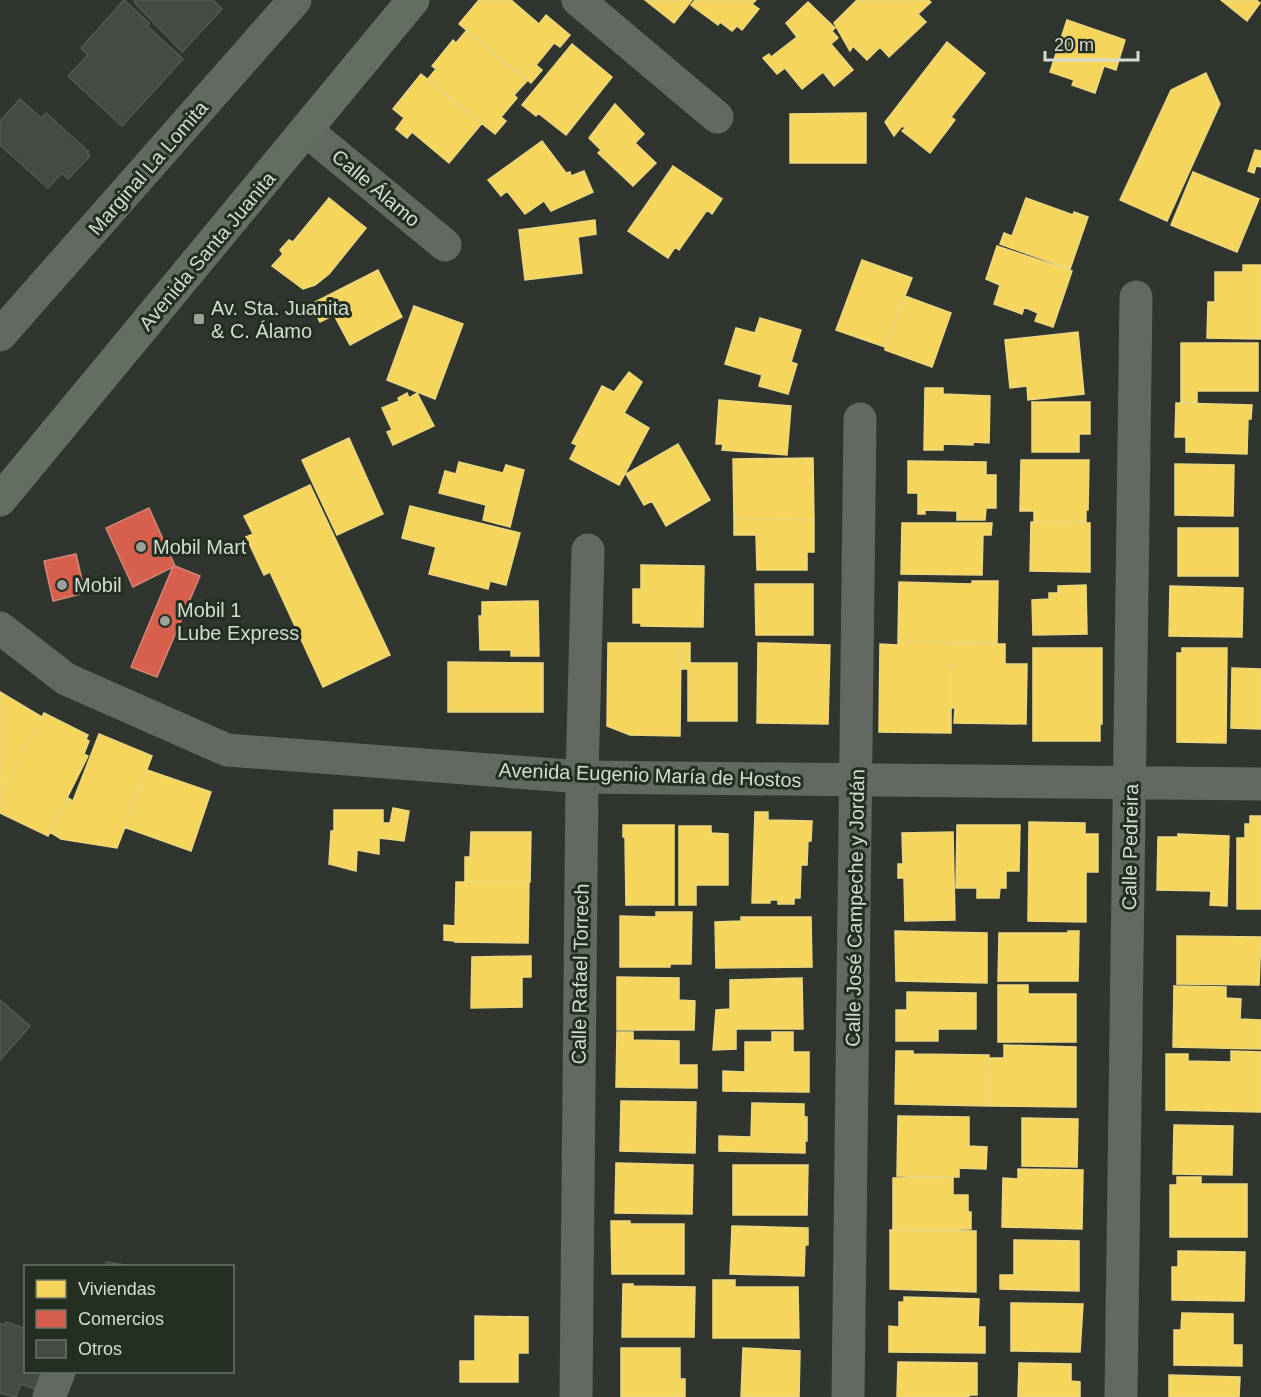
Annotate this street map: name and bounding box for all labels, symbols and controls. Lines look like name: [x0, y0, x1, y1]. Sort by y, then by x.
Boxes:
scale bar: [1045, 24, 1138, 62]
text: 20 m: [1054, 35, 1094, 55]
street label: Marginal La Lomita: [84, 96, 213, 239]
street label: Calle Álamo: [328, 145, 424, 231]
street label: Avenida Santa Juanita: [134, 167, 280, 335]
place label: Av. Sta. Juanita & C. Álamo: [211, 297, 350, 342]
marker: Av. Sta. Juanita & C. Álamo: [192, 312, 206, 326]
place label: Mobil Mart: [153, 536, 247, 558]
marker: Mobil Mart: [134, 540, 148, 554]
place label: Mobil: [74, 574, 122, 596]
marker: Mobil: [55, 578, 69, 592]
place label: Mobil 1 Lube Express: [177, 599, 299, 644]
marker: Mobil 1 Lube Express: [158, 614, 172, 628]
street label: Avenida Eugenio María de Hostos: [498, 759, 802, 791]
street label: Calle José Campeche y Jordán: [842, 769, 868, 1047]
street label: Calle Pedreira: [1118, 783, 1142, 911]
street label: Calle Rafael Torrech: [567, 883, 593, 1065]
legend: [24, 1265, 234, 1373]
text: Viviendas: [78, 1279, 156, 1299]
text: Comercios: [78, 1309, 164, 1329]
text: Otros: [78, 1339, 122, 1359]

